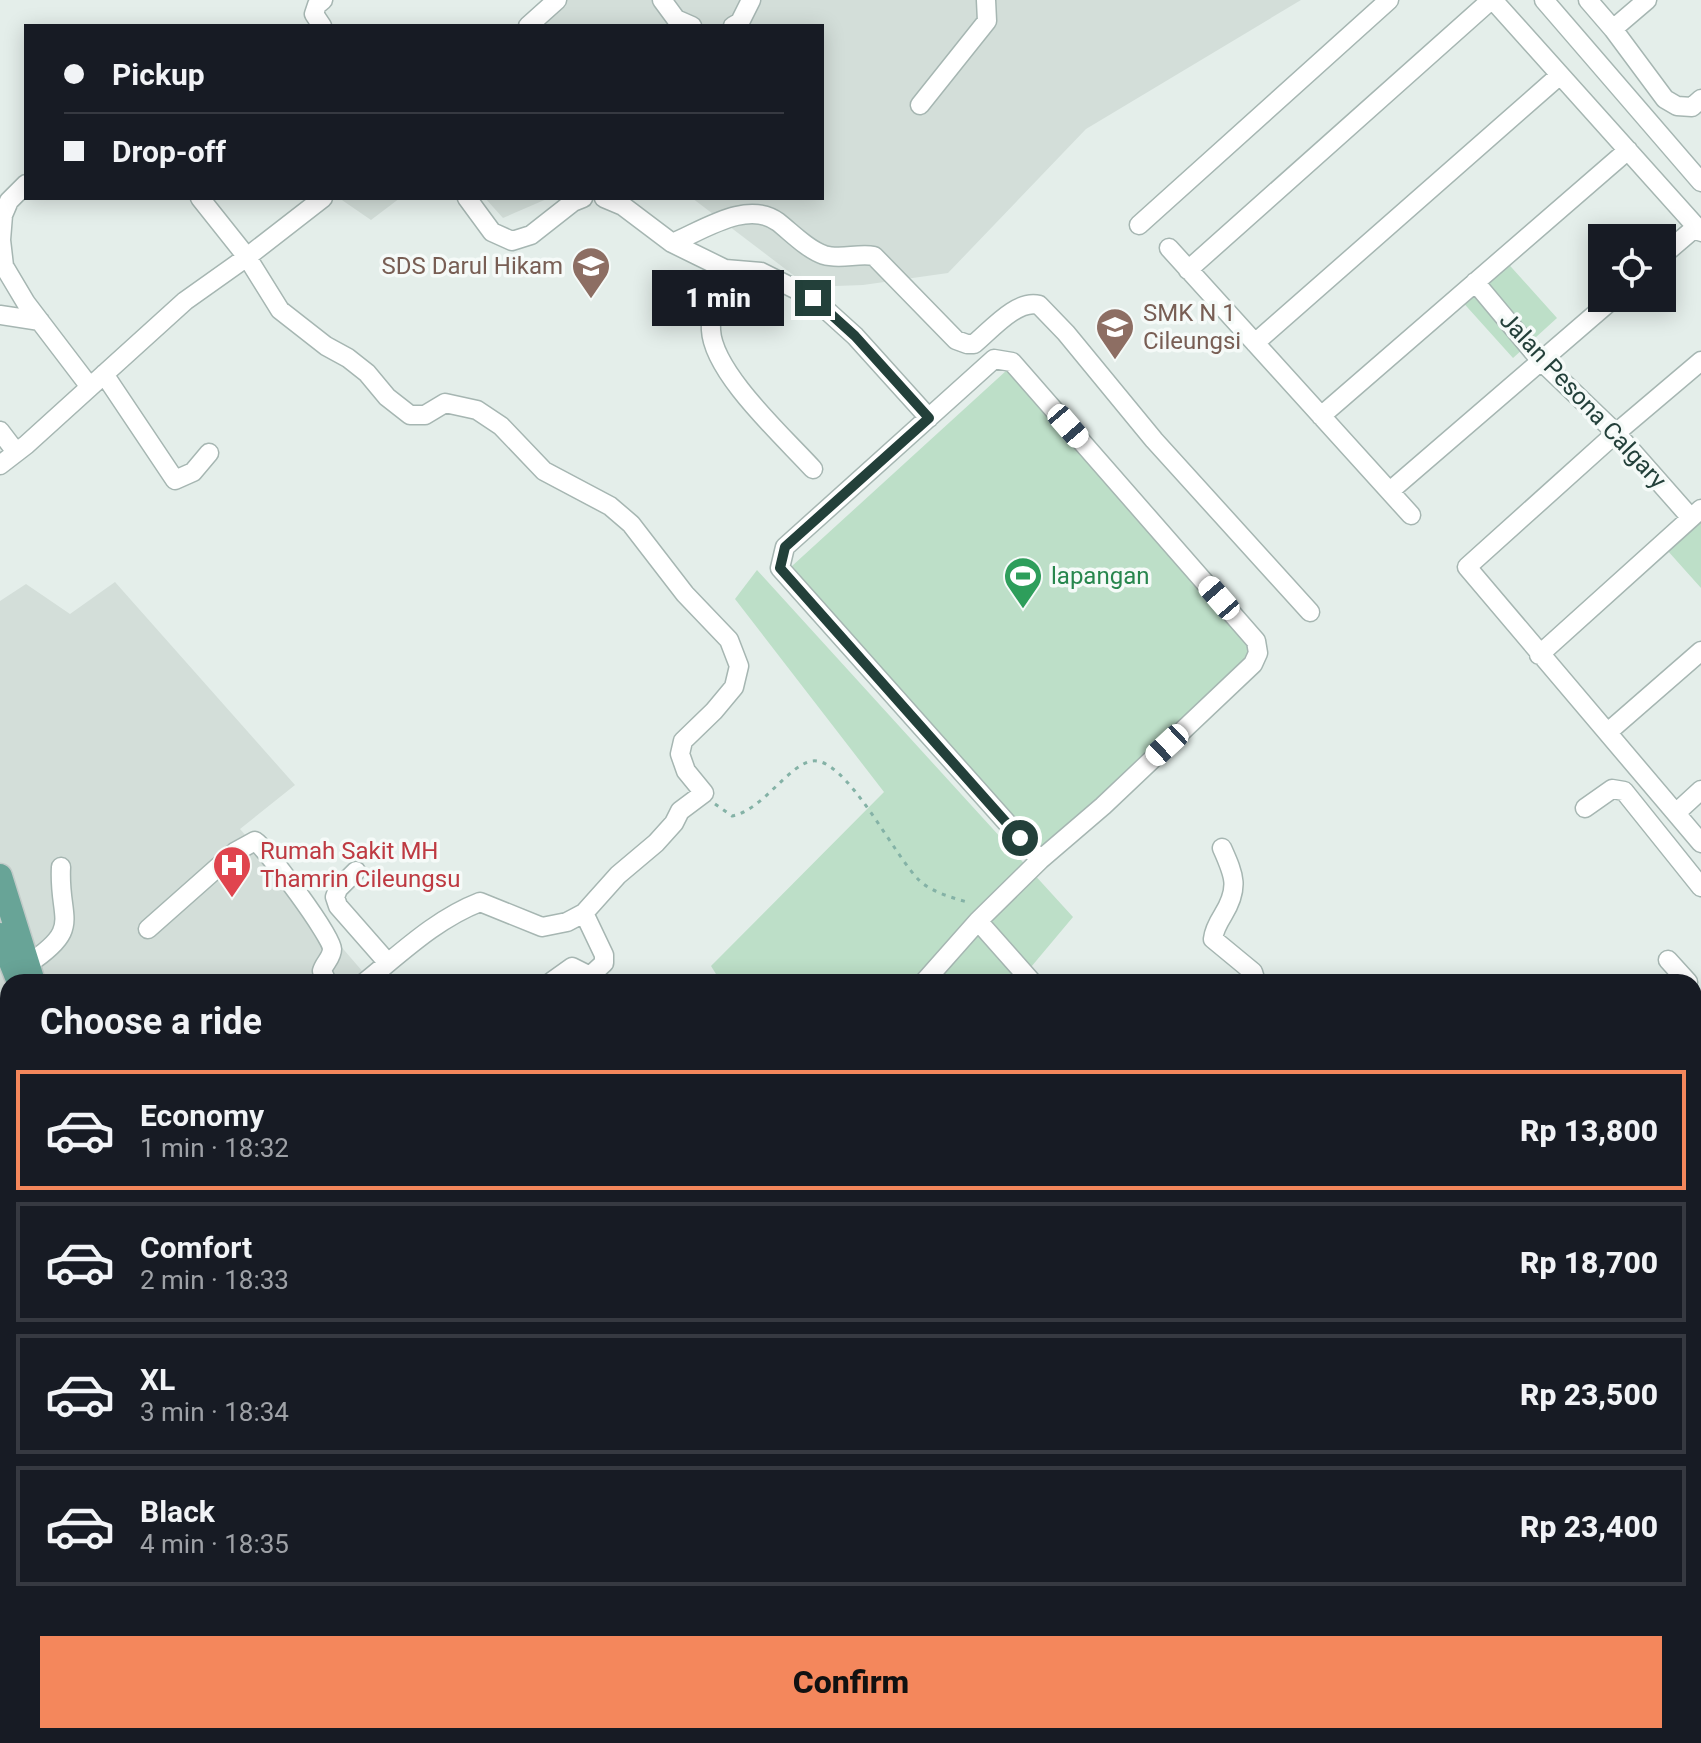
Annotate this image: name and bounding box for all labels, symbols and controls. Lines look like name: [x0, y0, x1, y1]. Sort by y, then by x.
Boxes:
text: Pickup: [112, 57, 205, 92]
text: Drop-off: [112, 134, 226, 169]
map controls: [1588, 224, 1676, 312]
button: locate: [1588, 224, 1676, 312]
school or university icon: SDS Darul Hikam: [570, 245, 612, 300]
place label: SDS Darul Hikam: [382, 252, 563, 280]
callout: 1 min: [653, 270, 785, 326]
route end: [795, 280, 831, 316]
text: 1 min: [685, 283, 751, 313]
place label: SMK N 1 Cileungsi: [1143, 299, 1241, 355]
school or university icon: SMK N 1 Cileungsi: [1094, 306, 1136, 361]
street label: Jalan Pesona Calgary: [1494, 306, 1673, 495]
car: [1043, 400, 1093, 452]
sports icon: lapangan: [1002, 555, 1044, 610]
place label: lapangan: [1051, 562, 1149, 590]
car: [1194, 572, 1244, 624]
car: [1141, 720, 1193, 770]
route start: [1002, 820, 1038, 856]
place label: Rumah Sakit MH Thamrin Cileungsu: [260, 837, 460, 893]
hospital icon: Rumah Sakit MH Thamrin Cileungsu: [211, 844, 253, 899]
text: Choose a ride: [40, 1001, 262, 1043]
icon: car: [44, 1094, 116, 1166]
text: Economy: [140, 1098, 264, 1133]
text: Rp 13,800: [1520, 1113, 1658, 1148]
text: 1 min · 18:32: [140, 1133, 289, 1163]
icon: car: [44, 1226, 116, 1298]
text: Comfort: [140, 1230, 252, 1265]
text: Rp 18,700: [1520, 1245, 1658, 1280]
text: 2 min · 18:33: [140, 1265, 289, 1295]
icon: car: [44, 1358, 116, 1430]
text: XL: [140, 1362, 175, 1397]
text: Rp 23,500: [1520, 1377, 1658, 1412]
text: 3 min · 18:34: [140, 1397, 289, 1427]
icon: car: [44, 1490, 116, 1562]
text: Black: [140, 1494, 215, 1529]
text: Rp 23,400: [1520, 1509, 1658, 1544]
text: 4 min · 18:35: [140, 1529, 289, 1559]
button: Confirm: [40, 1636, 1662, 1728]

